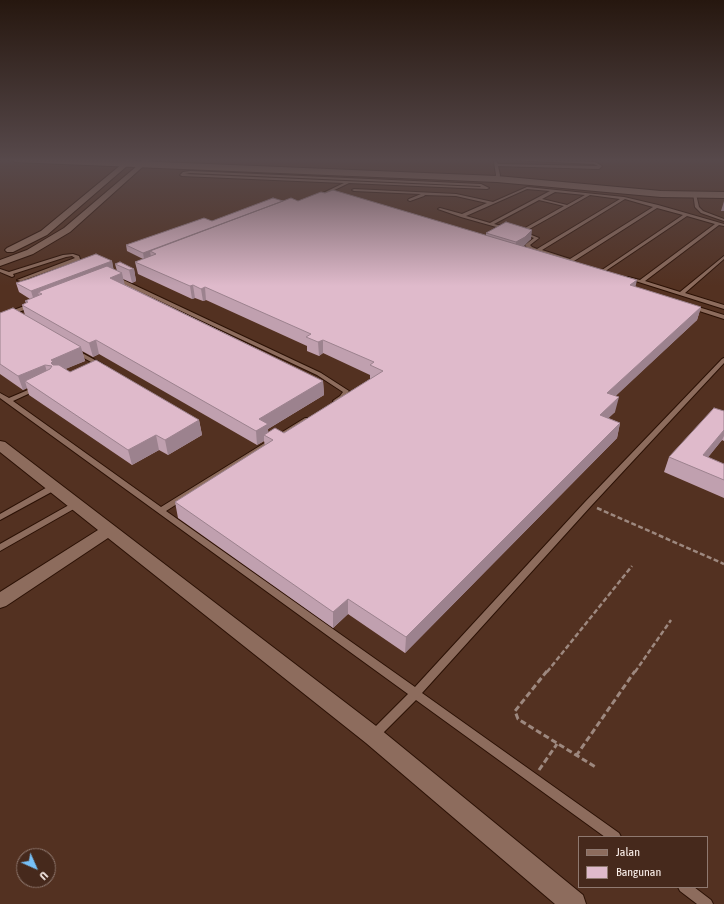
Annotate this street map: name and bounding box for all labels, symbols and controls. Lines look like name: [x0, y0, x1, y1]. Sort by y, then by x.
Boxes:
legend: [578, 836, 708, 888]
text: Jalan: [616, 845, 640, 859]
north arrow: [16, 848, 56, 888]
text: Bangunan: [616, 865, 661, 879]
text: U: [37, 869, 50, 882]

